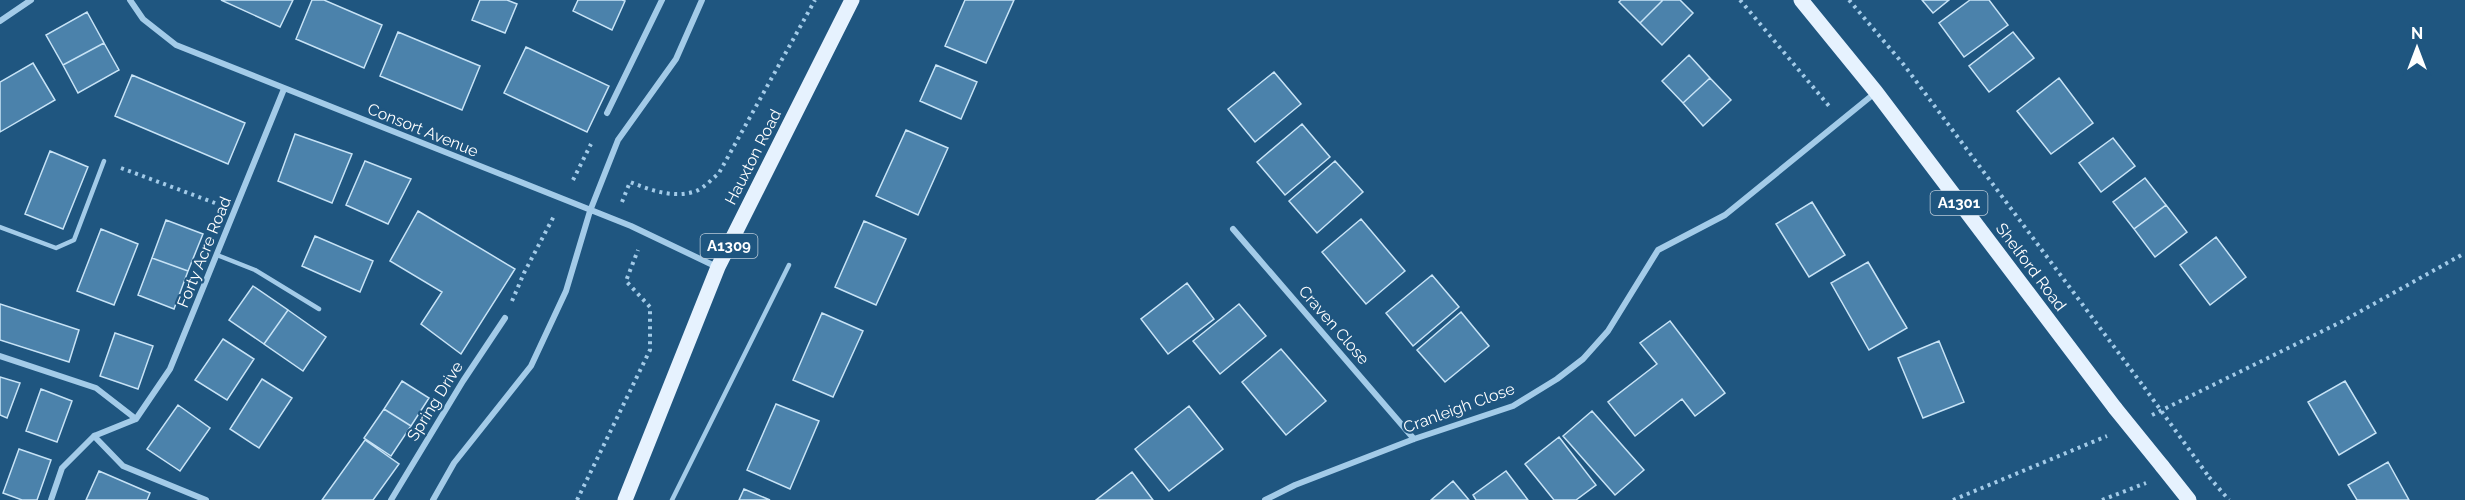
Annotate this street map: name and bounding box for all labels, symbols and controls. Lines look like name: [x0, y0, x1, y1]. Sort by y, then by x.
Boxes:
north arrow: [2387, 18, 2447, 78]
text: N: [2411, 24, 2423, 43]
street label: Consort Avenue: [365, 99, 481, 161]
street label: Hauxton Road: [721, 106, 785, 208]
road number: A1301: [1930, 191, 1988, 215]
street label: Forty Acre Road: [173, 194, 235, 310]
street label: Shelford Road: [1992, 219, 2070, 315]
road number: A1309: [700, 234, 758, 258]
street label: Craven Close: [1295, 282, 1373, 368]
street label: Spring Drive: [403, 358, 467, 444]
street label: Cranleigh Close: [1401, 379, 1517, 437]

